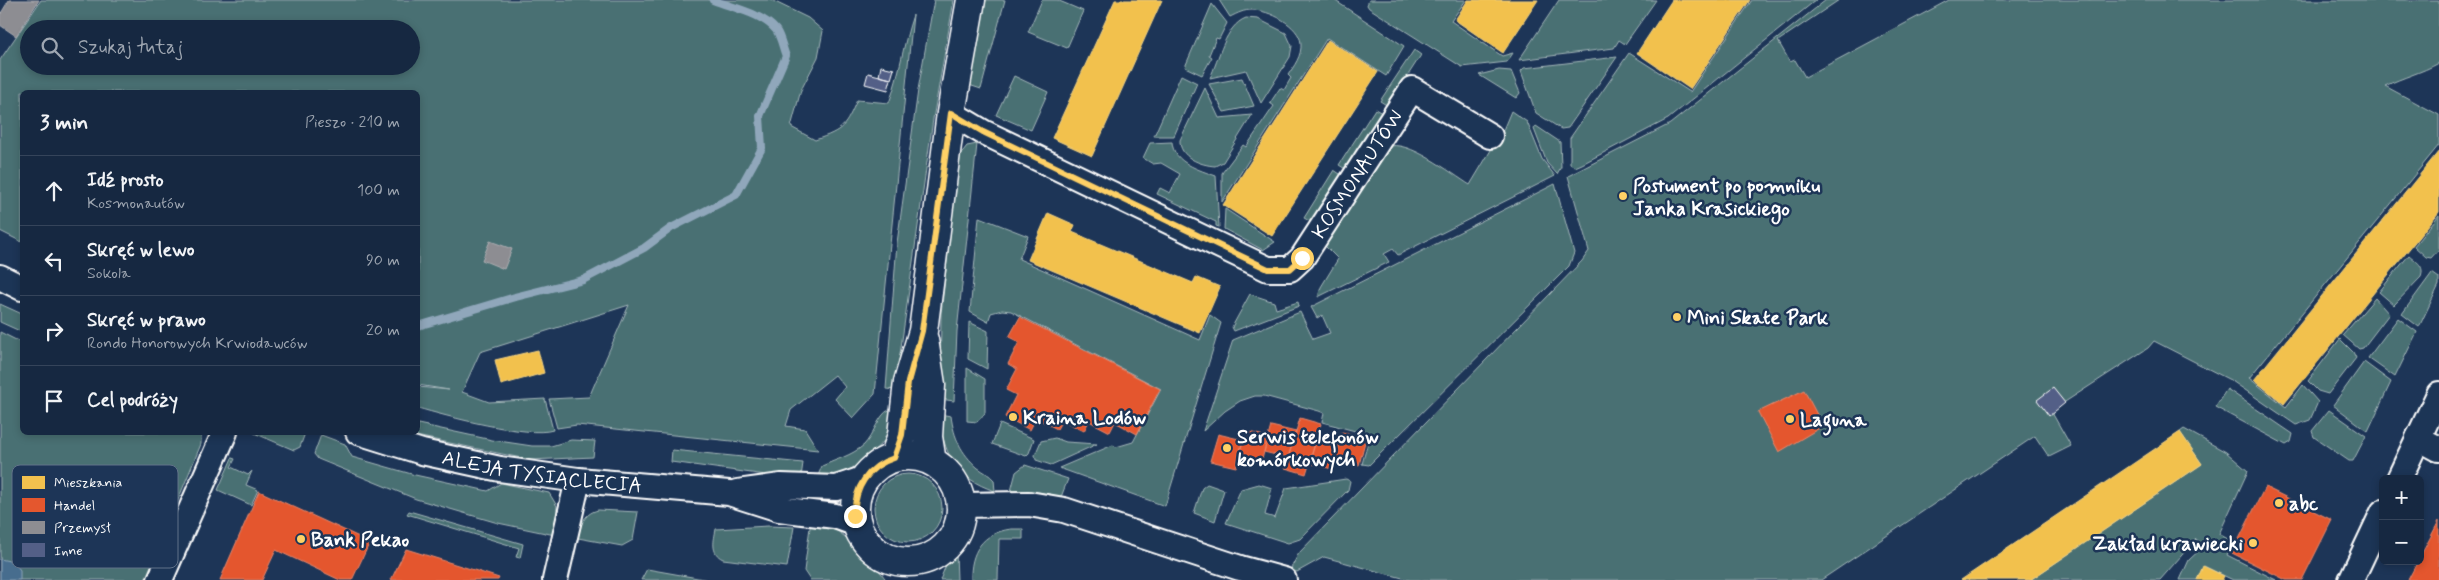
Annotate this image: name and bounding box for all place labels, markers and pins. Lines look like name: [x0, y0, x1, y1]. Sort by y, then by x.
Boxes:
place label: Postument po pomniku Janka Krasickiego: [1633, 173, 1820, 225]
marker: Postument po pomniku Janka Krasickiego: [1617, 190, 1629, 202]
place label: Mini Skate Park: [1687, 305, 1829, 332]
marker: Mini Skate Park: [1671, 311, 1683, 323]
place label: Kraina Lodów: [1023, 405, 1146, 432]
place label: Laguna: [1800, 407, 1867, 436]
marker: Kraina Lodów: [1007, 411, 1019, 423]
marker: Laguna: [1784, 413, 1796, 425]
place label: Serwis telefonów komórkowych: [1237, 424, 1379, 474]
marker: Serwis telefonów komórkowych: [1221, 442, 1233, 454]
place label: abc: [2289, 491, 2319, 518]
marker: abc: [2273, 497, 2285, 509]
place label: Bank Pekao: [311, 527, 410, 554]
place label: Zakład krawiecki: [2092, 531, 2243, 558]
marker: Bank Pekao: [295, 533, 307, 545]
marker: Zakład krawiecki: [2247, 537, 2259, 549]

